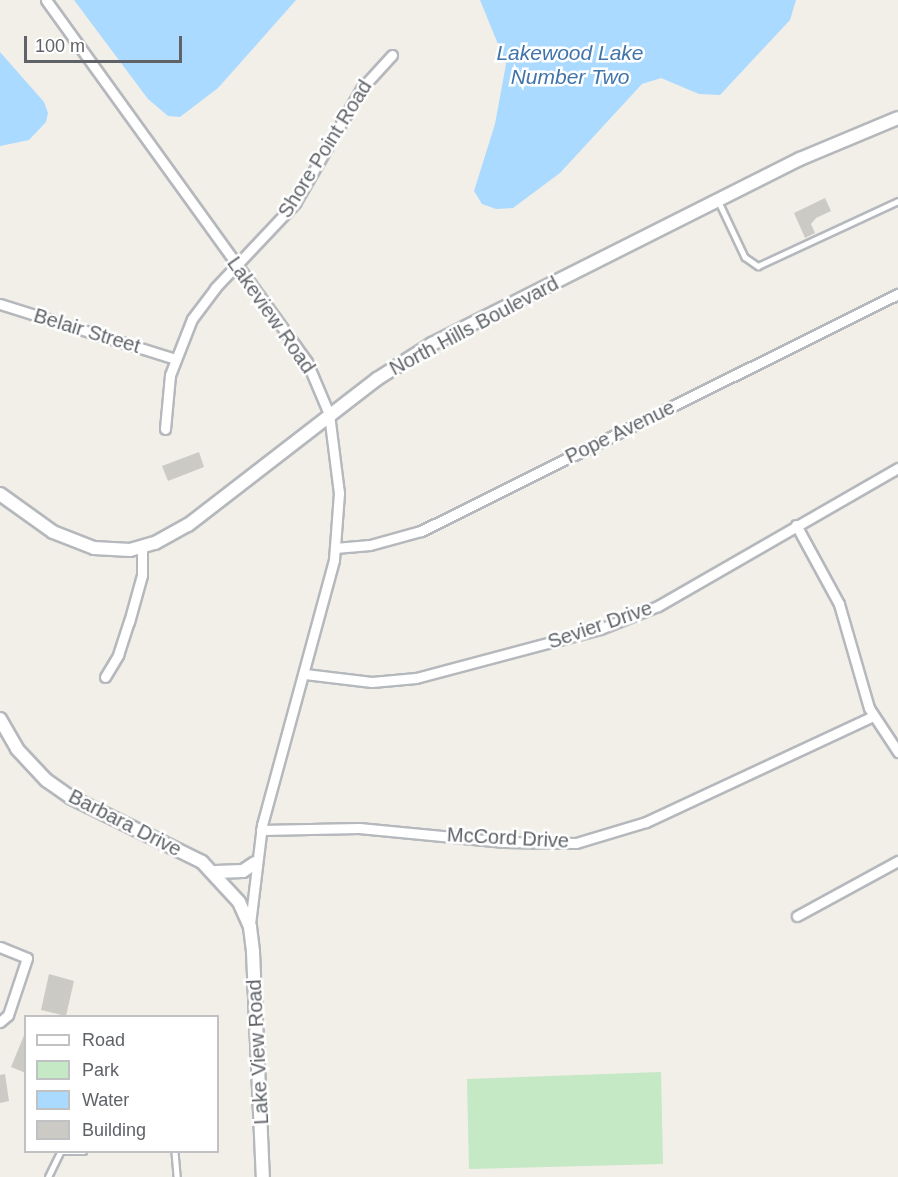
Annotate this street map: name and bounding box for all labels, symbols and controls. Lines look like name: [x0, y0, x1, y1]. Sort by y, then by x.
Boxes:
scale bar: [27, 24, 184, 62]
text: 100 m: [35, 36, 85, 56]
water label: Lakewood Lake Number Two: [496, 40, 644, 90]
street label: Shore Point Road: [273, 76, 377, 222]
street label: Lakeview Road: [222, 252, 320, 378]
street label: North Hills Boulevard: [385, 271, 563, 381]
street label: Belair Street: [31, 303, 143, 359]
street label: Pope Avenue: [561, 395, 679, 469]
street label: Sevier Drive: [545, 596, 655, 654]
street label: Barbara Drive: [65, 784, 185, 862]
street label: McCord Drive: [446, 823, 570, 853]
street label: Lake View Road: [242, 979, 274, 1125]
legend: [24, 1015, 219, 1153]
text: Road: [82, 1030, 125, 1050]
text: Park: [82, 1060, 119, 1080]
text: Water: [82, 1090, 129, 1110]
text: Building: [82, 1120, 146, 1140]

